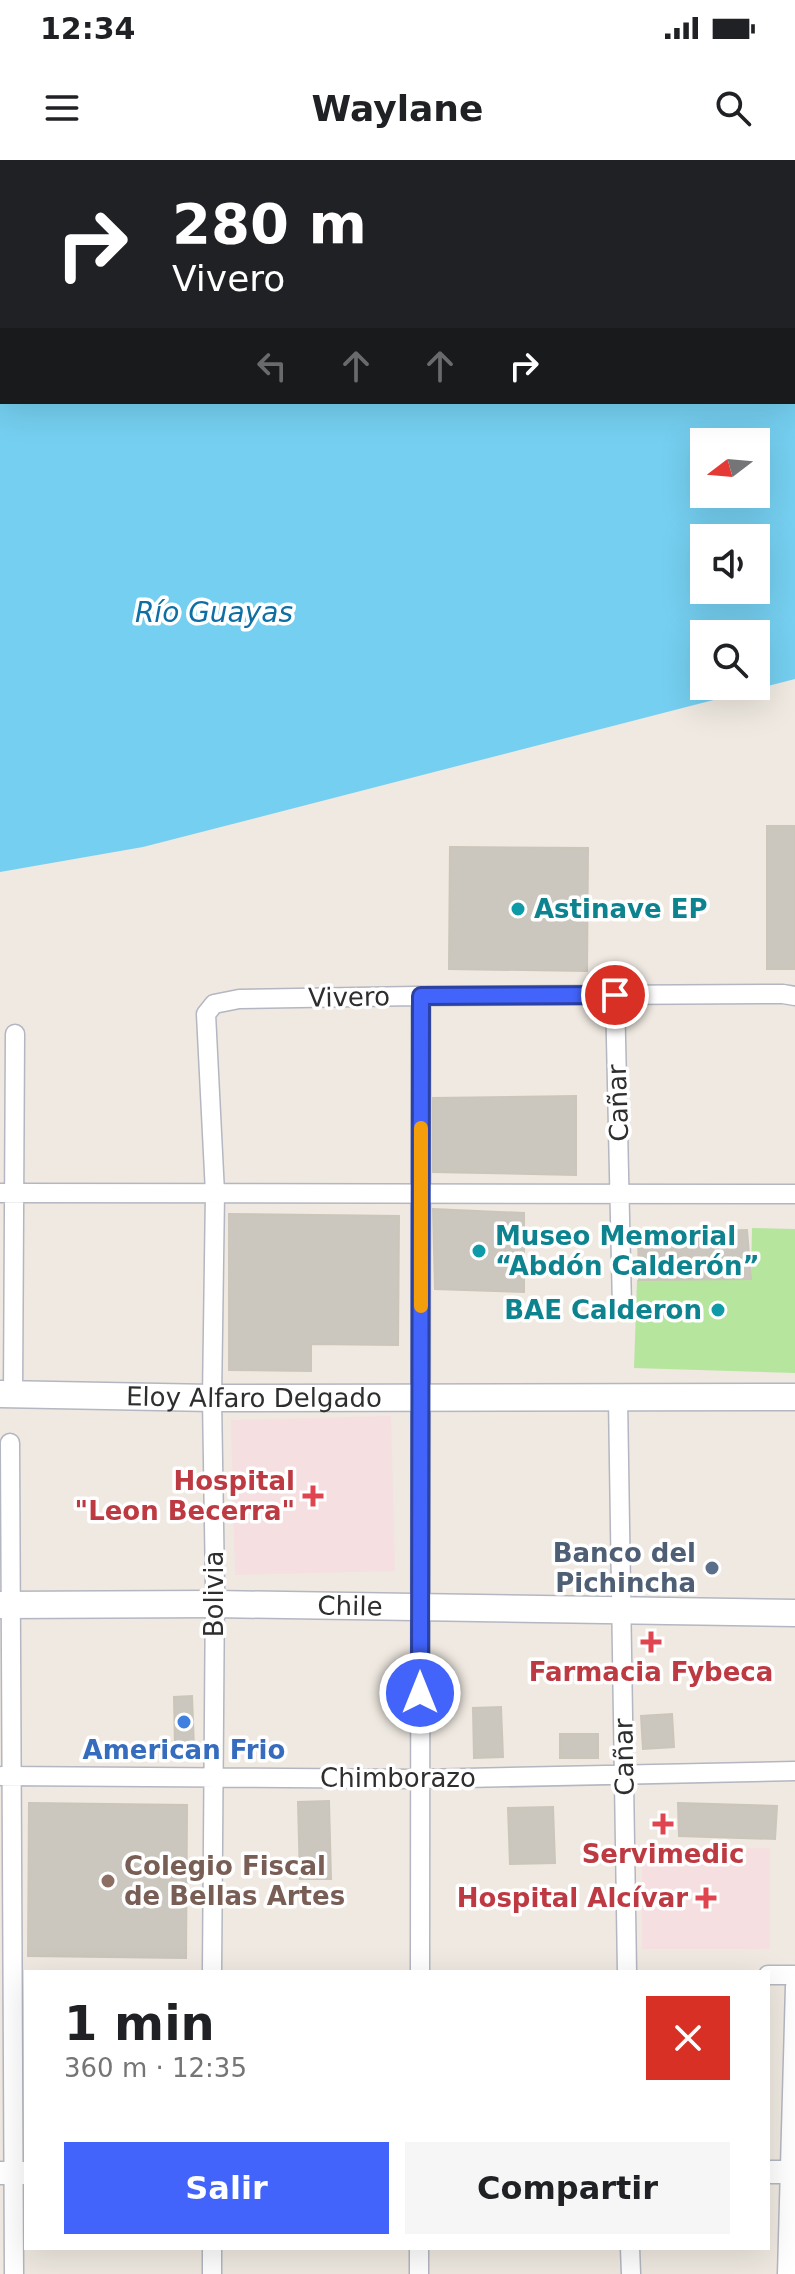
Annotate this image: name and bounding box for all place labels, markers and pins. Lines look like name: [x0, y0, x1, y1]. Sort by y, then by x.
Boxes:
place label: Astinave EP: [534, 894, 707, 924]
marker: Astinave EP: [509, 900, 527, 918]
pin: [581, 961, 649, 1029]
place label: Museo Memorial “Abdón Calderón”: [495, 1221, 760, 1281]
marker: Museo Memorial “Abdón Calderón”: [470, 1242, 488, 1260]
place label: BAE Calderon: [504, 1295, 702, 1325]
marker: BAE Calderon: [709, 1301, 727, 1319]
place label: Hospital "Leon Becerra": [75, 1466, 295, 1526]
marker: Hospital "Leon Becerra": [302, 1485, 324, 1507]
place label: Banco del Pichincha: [553, 1538, 696, 1598]
marker: Banco del Pichincha: [703, 1559, 721, 1577]
marker: Farmacia Fybeca: [640, 1631, 662, 1653]
place label: Farmacia Fybeca: [529, 1657, 773, 1687]
marker: American Frio: [175, 1713, 193, 1731]
place label: American Frio: [83, 1735, 285, 1765]
marker: Servimedic: [652, 1813, 674, 1835]
place label: Servimedic: [582, 1839, 744, 1869]
place label: Colegio Fiscal de Bellas Artes: [124, 1851, 345, 1911]
marker: Colegio Fiscal de Bellas Artes: [99, 1872, 117, 1890]
place label: Hospital Alcívar: [457, 1883, 688, 1913]
marker: Hospital Alcívar: [695, 1887, 717, 1909]

